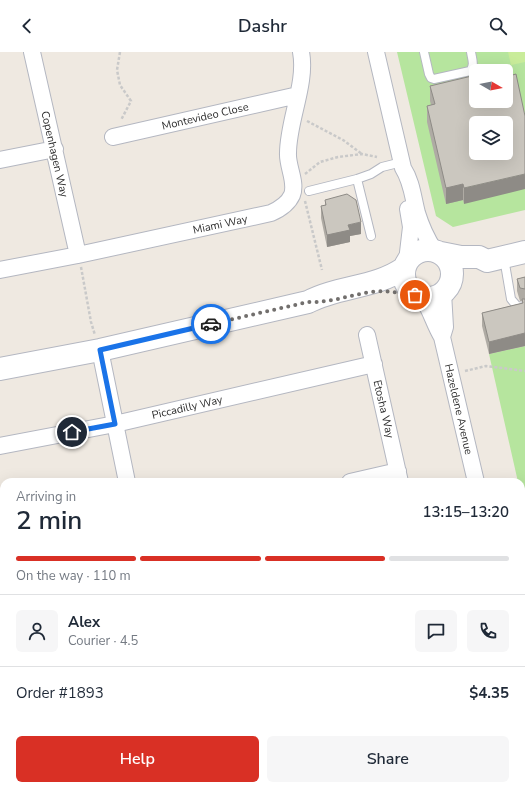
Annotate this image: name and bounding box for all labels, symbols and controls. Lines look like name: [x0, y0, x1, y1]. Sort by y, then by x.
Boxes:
text: Dashr: [238, 14, 287, 38]
icon: back: [16, 15, 38, 37]
icon: search: [487, 15, 509, 37]
north arrow: [469, 64, 513, 108]
map controls: [469, 64, 513, 160]
street label: Montevideo Close: [160, 99, 250, 134]
street label: Copenhagen Way: [37, 110, 72, 199]
button: layers: [469, 116, 513, 160]
street label: Miami Way: [191, 211, 249, 238]
pin: [398, 278, 432, 312]
icon: bag: [404, 284, 426, 306]
courier: [191, 304, 231, 344]
icon: car: [200, 313, 222, 335]
street label: Hazeldene Avenue: [441, 362, 476, 456]
street label: Etosha Way: [370, 378, 398, 440]
street label: Piccadilly Way: [150, 392, 224, 423]
pin: [55, 415, 89, 449]
icon: home: [61, 421, 83, 443]
text: Arriving in: [16, 488, 76, 506]
text: 13:15–13:20: [422, 502, 509, 522]
text: 2 min: [16, 503, 82, 538]
text: On the way · 110 m: [16, 567, 131, 585]
button: person: [16, 610, 58, 652]
button: chat: [415, 610, 457, 652]
button: phone: [467, 610, 509, 652]
text: Alex: [68, 612, 100, 632]
text: Courier · 4.5: [68, 632, 138, 650]
text: Order #1893: [16, 683, 104, 703]
text: $4.35: [469, 683, 509, 703]
button: Help: [16, 736, 259, 782]
button: Share: [267, 736, 509, 782]

